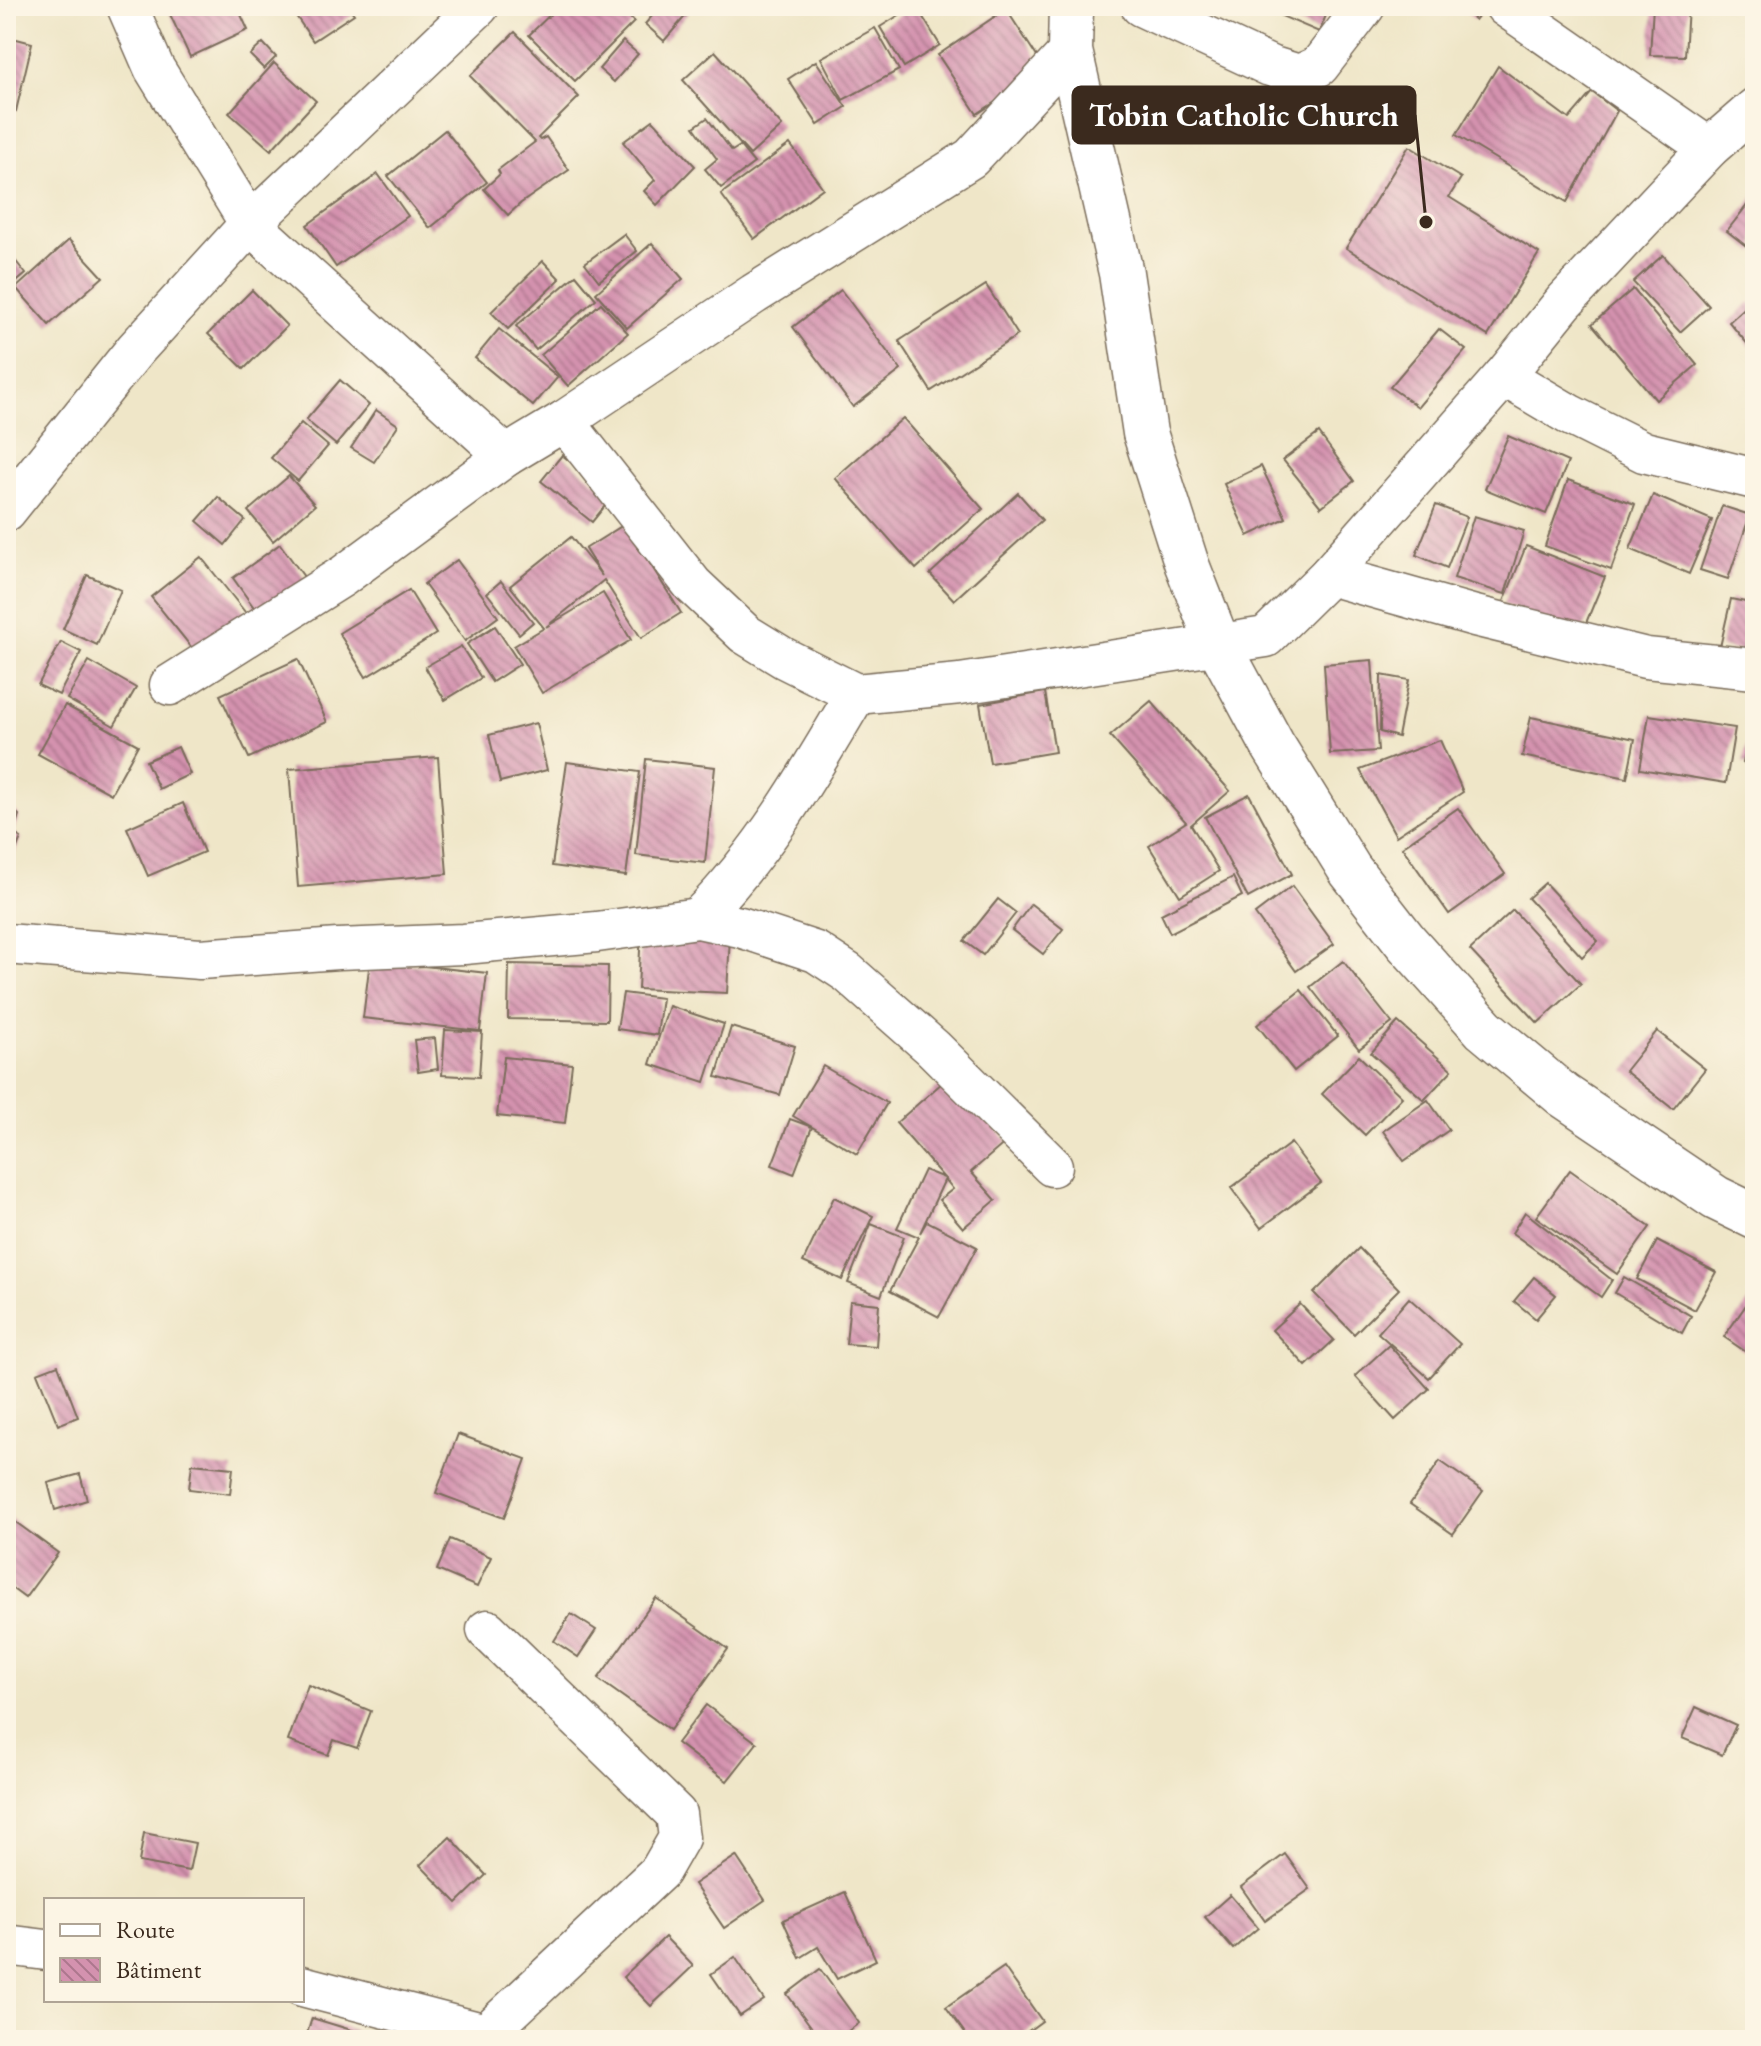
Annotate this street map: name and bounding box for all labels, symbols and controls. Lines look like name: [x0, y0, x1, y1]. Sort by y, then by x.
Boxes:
callout: Tobin Catholic Church: [1073, 87, 1415, 143]
text: Tobin Catholic Church: [1089, 94, 1399, 136]
legend: [44, 1898, 304, 2002]
text: Route: [116, 1914, 175, 1945]
text: Bâtiment: [116, 1954, 202, 1985]

